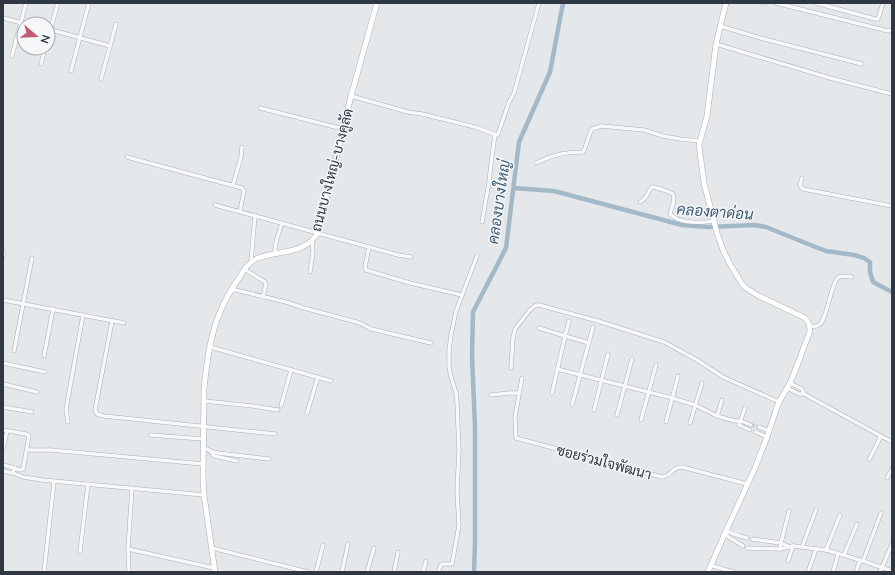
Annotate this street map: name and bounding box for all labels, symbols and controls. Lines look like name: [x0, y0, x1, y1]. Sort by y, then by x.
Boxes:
north arrow: [16, 16, 56, 56]
text: N: [37, 33, 53, 45]
street label: ถนนบางใหญ่-บางคูลัด: [307, 106, 358, 234]
water label: คลองบางใหญ่: [483, 158, 515, 245]
water label: คลองตาด่อน: [676, 199, 755, 225]
street label: ซอยร่วมใจพัฒนา: [554, 441, 654, 484]

